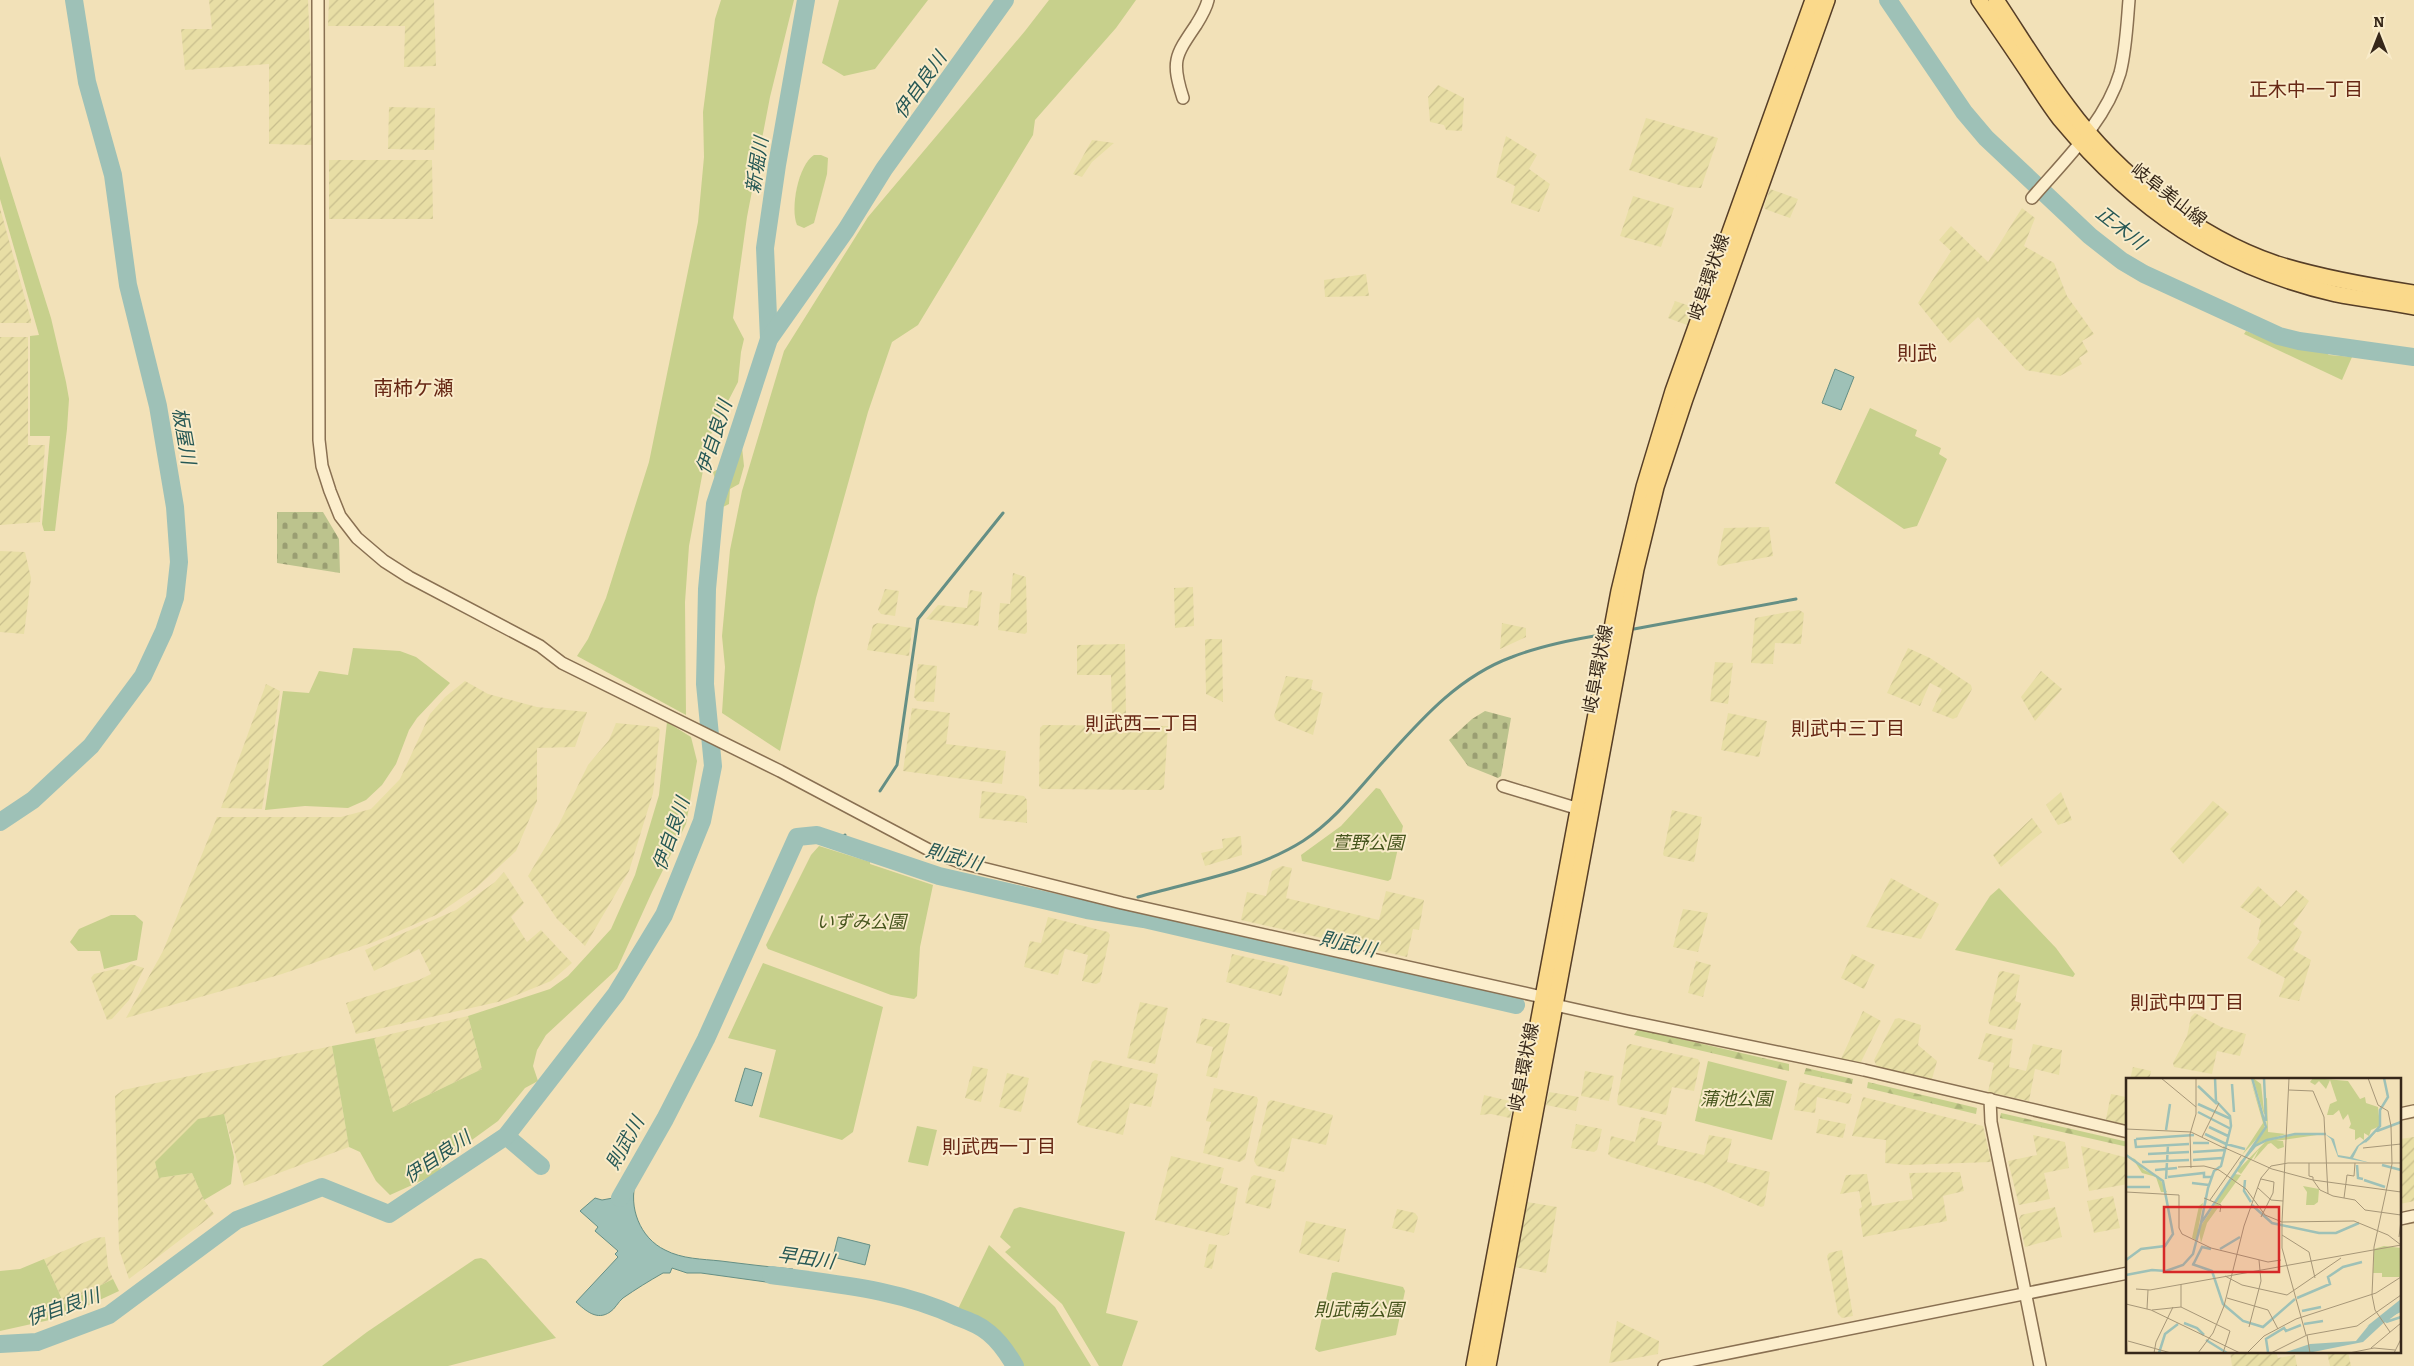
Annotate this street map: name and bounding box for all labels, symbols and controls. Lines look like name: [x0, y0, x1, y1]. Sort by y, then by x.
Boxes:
north arrow: [2354, 10, 2404, 60]
text: N: [2374, 14, 2385, 31]
water label: 伊自良川: [889, 46, 952, 123]
district label: 正木中一丁目: [2249, 78, 2363, 101]
water label: 新堀川: [741, 133, 773, 195]
street label: 岐阜美山線: [2127, 159, 2211, 231]
water label: 正木川: [2091, 201, 2152, 256]
street label: 岐阜環状線: [1684, 231, 1734, 323]
district label: 則武: [1897, 341, 1937, 365]
district label: 南柿ケ瀬: [373, 376, 453, 400]
water label: 伊自良川: [691, 395, 737, 477]
water label: 板屋川: [168, 406, 201, 468]
street label: 岐阜環状線: [1579, 623, 1617, 715]
district label: 則武西二丁目: [1085, 712, 1199, 735]
district label: 則武中三丁目: [1791, 717, 1905, 740]
water label: 伊自良川: [648, 792, 695, 874]
park label: 萱野公園: [1332, 832, 1407, 854]
water label: 則武川: [923, 839, 986, 876]
park label: いずみ公園: [816, 911, 909, 933]
water label: 則武川: [1318, 926, 1380, 962]
district label: 則武中四丁目: [2130, 991, 2244, 1014]
street label: 岐阜環状線: [1505, 1021, 1543, 1113]
inset map: [2126, 1078, 2402, 1354]
park label: 蒲池公園: [1700, 1088, 1775, 1110]
water label: 則武川: [601, 1111, 650, 1174]
water label: 伊自良川: [399, 1125, 477, 1188]
district label: 則武西一丁目: [942, 1135, 1056, 1158]
water label: 早田川: [776, 1243, 838, 1274]
water label: 伊自良川: [23, 1283, 105, 1330]
park label: 則武南公園: [1314, 1299, 1407, 1321]

